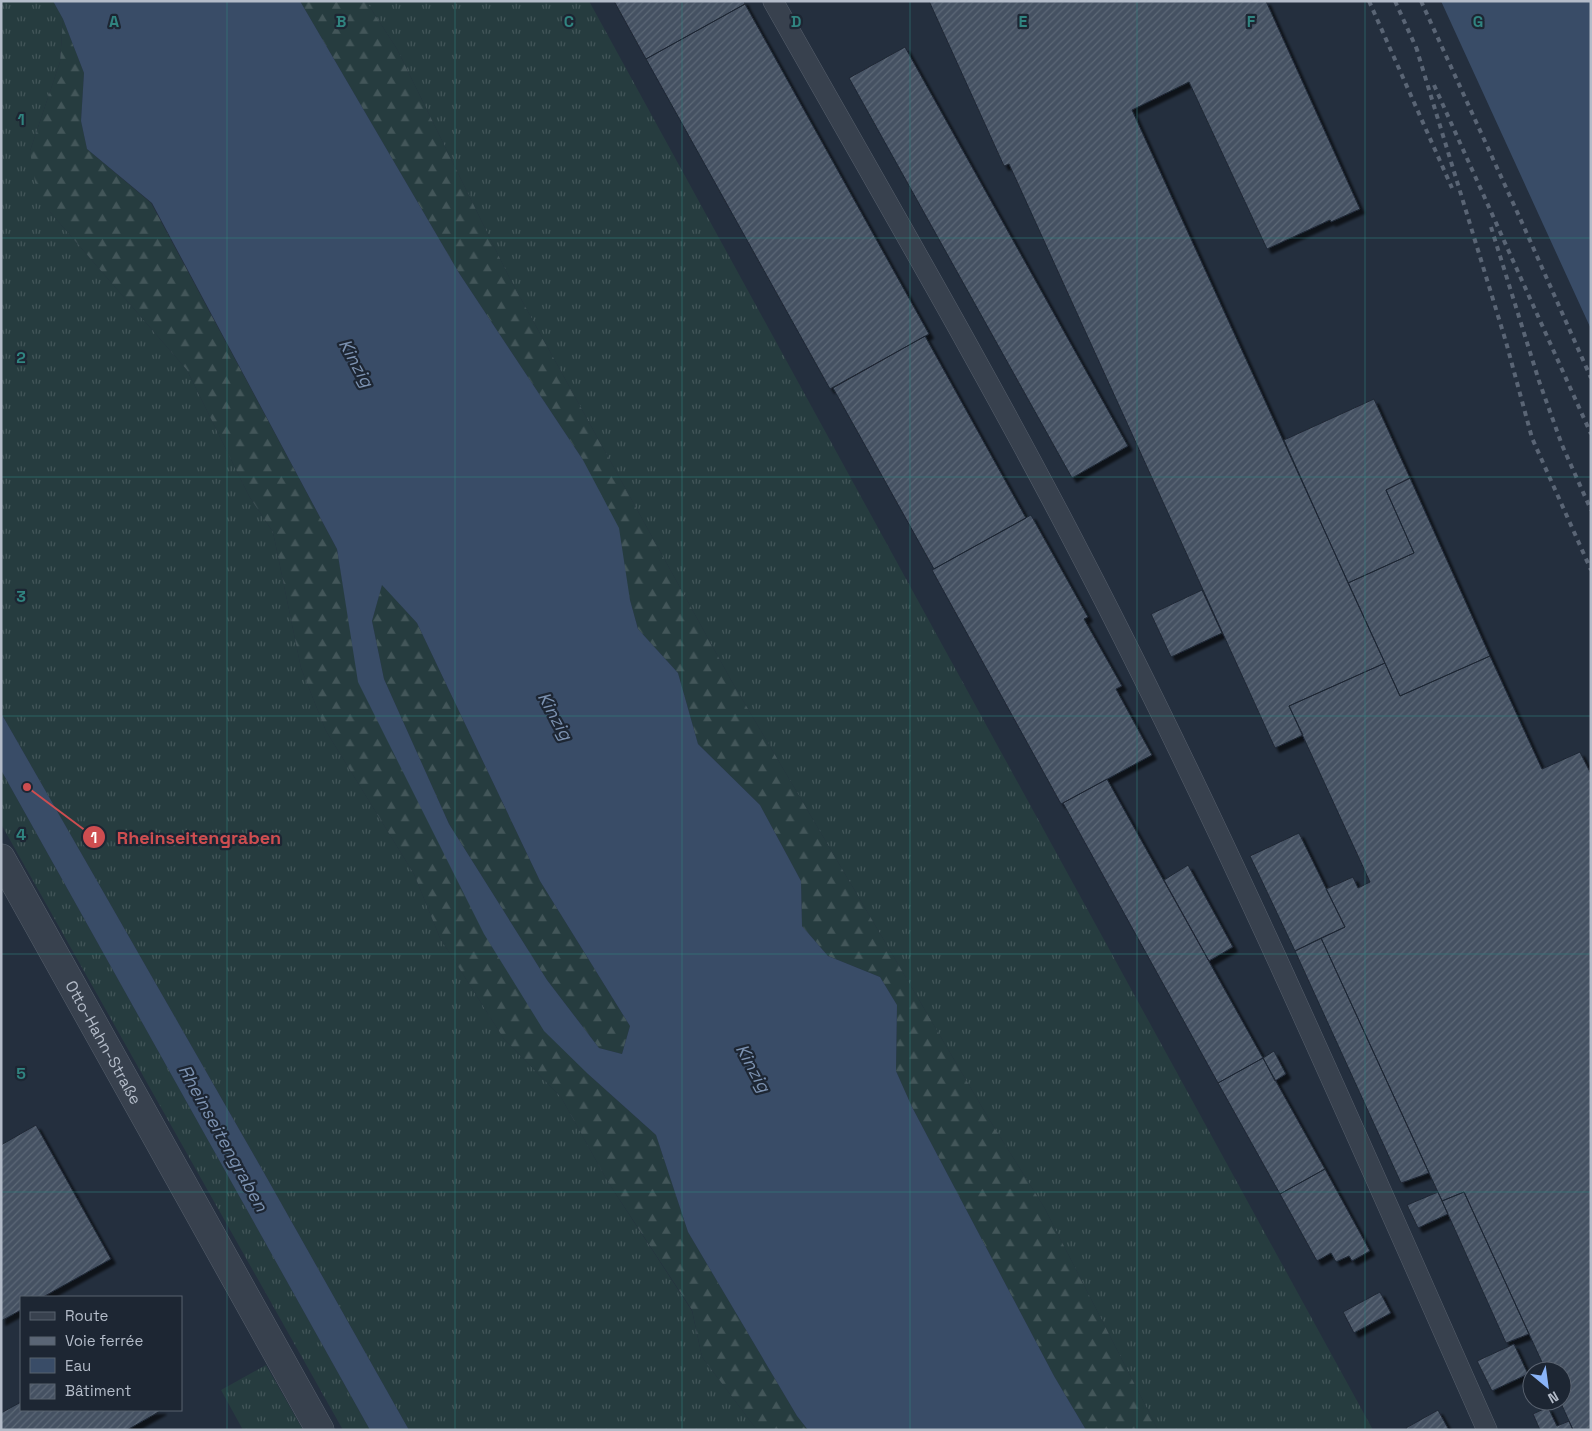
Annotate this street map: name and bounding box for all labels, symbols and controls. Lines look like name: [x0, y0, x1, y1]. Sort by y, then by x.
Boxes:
text: A: [109, 11, 119, 32]
text: B: [336, 11, 346, 32]
text: C: [564, 11, 574, 32]
text: D: [791, 11, 801, 32]
text: E: [1019, 11, 1028, 32]
text: F: [1247, 11, 1256, 32]
text: G: [1473, 11, 1483, 32]
text: 1: [17, 109, 25, 130]
water label: Kinzig: [334, 335, 380, 392]
text: 2: [16, 347, 26, 368]
text: 3: [16, 586, 26, 607]
water label: Kinzig: [533, 688, 579, 745]
callout: Rheinseitengraben: [82, 821, 291, 854]
text: 4: [16, 824, 26, 845]
text: Rheinseitengraben: [117, 826, 281, 849]
text: 1: [91, 828, 97, 847]
street label: Otto-Hahn-Straße: [60, 977, 146, 1108]
water label: Kinzig: [731, 1040, 777, 1097]
water label: Rheinseitengraben: [174, 1060, 274, 1216]
text: 5: [16, 1063, 26, 1084]
legend: [20, 1296, 182, 1411]
text: Route: [65, 1306, 109, 1325]
text: Voie ferrée: [65, 1331, 143, 1350]
text: Eau: [65, 1356, 91, 1375]
north arrow: [1522, 1361, 1572, 1411]
text: Bâtiment: [65, 1381, 131, 1400]
text: N: [1545, 1387, 1562, 1408]

